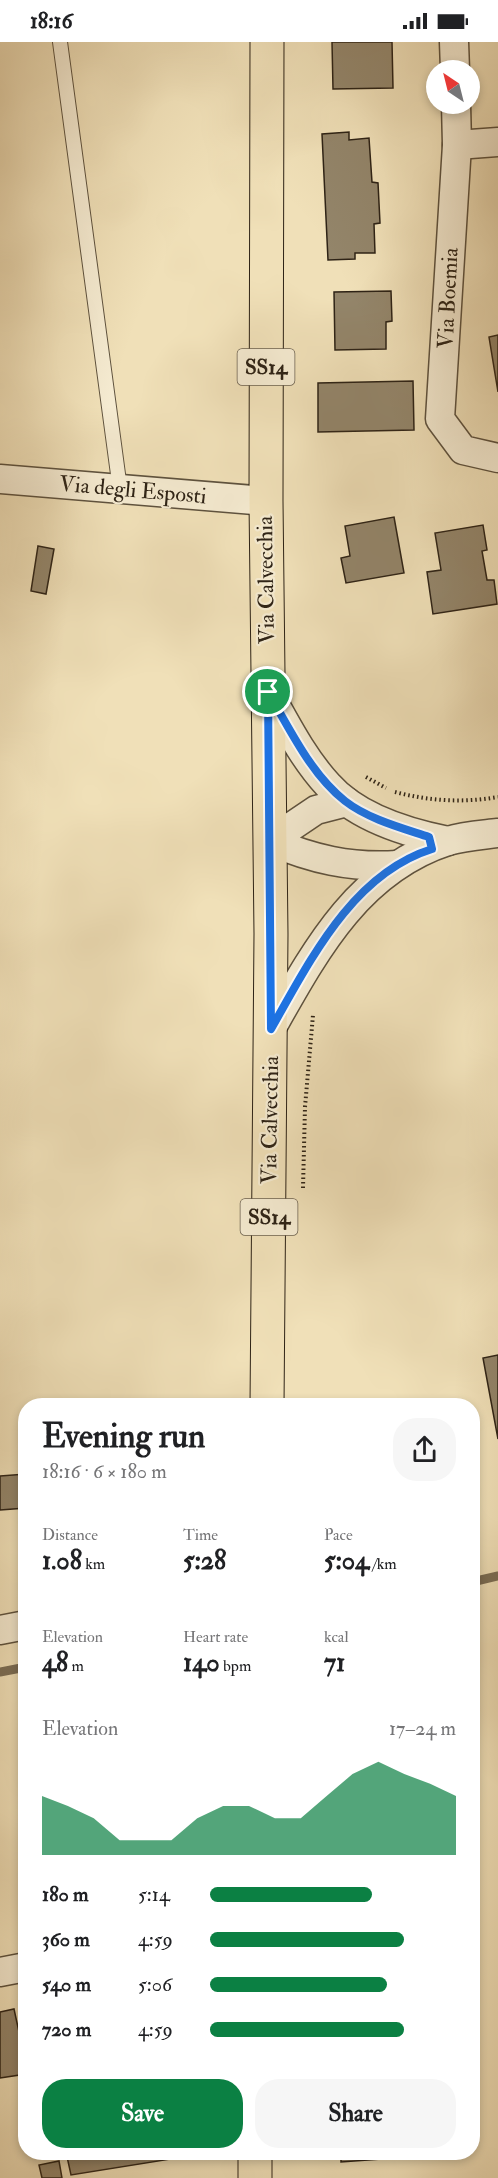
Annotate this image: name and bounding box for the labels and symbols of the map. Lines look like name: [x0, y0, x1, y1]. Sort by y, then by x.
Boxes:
north arrow: [426, 60, 480, 114]
street label: Via Boemia: [431, 246, 465, 349]
road number: SS14: [238, 349, 294, 385]
street label: Via degli Esposti: [58, 470, 208, 511]
street label: Via Calvecchia: [251, 515, 281, 644]
pin: [242, 666, 293, 717]
street label: Via Calvecchia: [255, 1055, 285, 1184]
road number: SS14: [240, 1199, 298, 1235]

